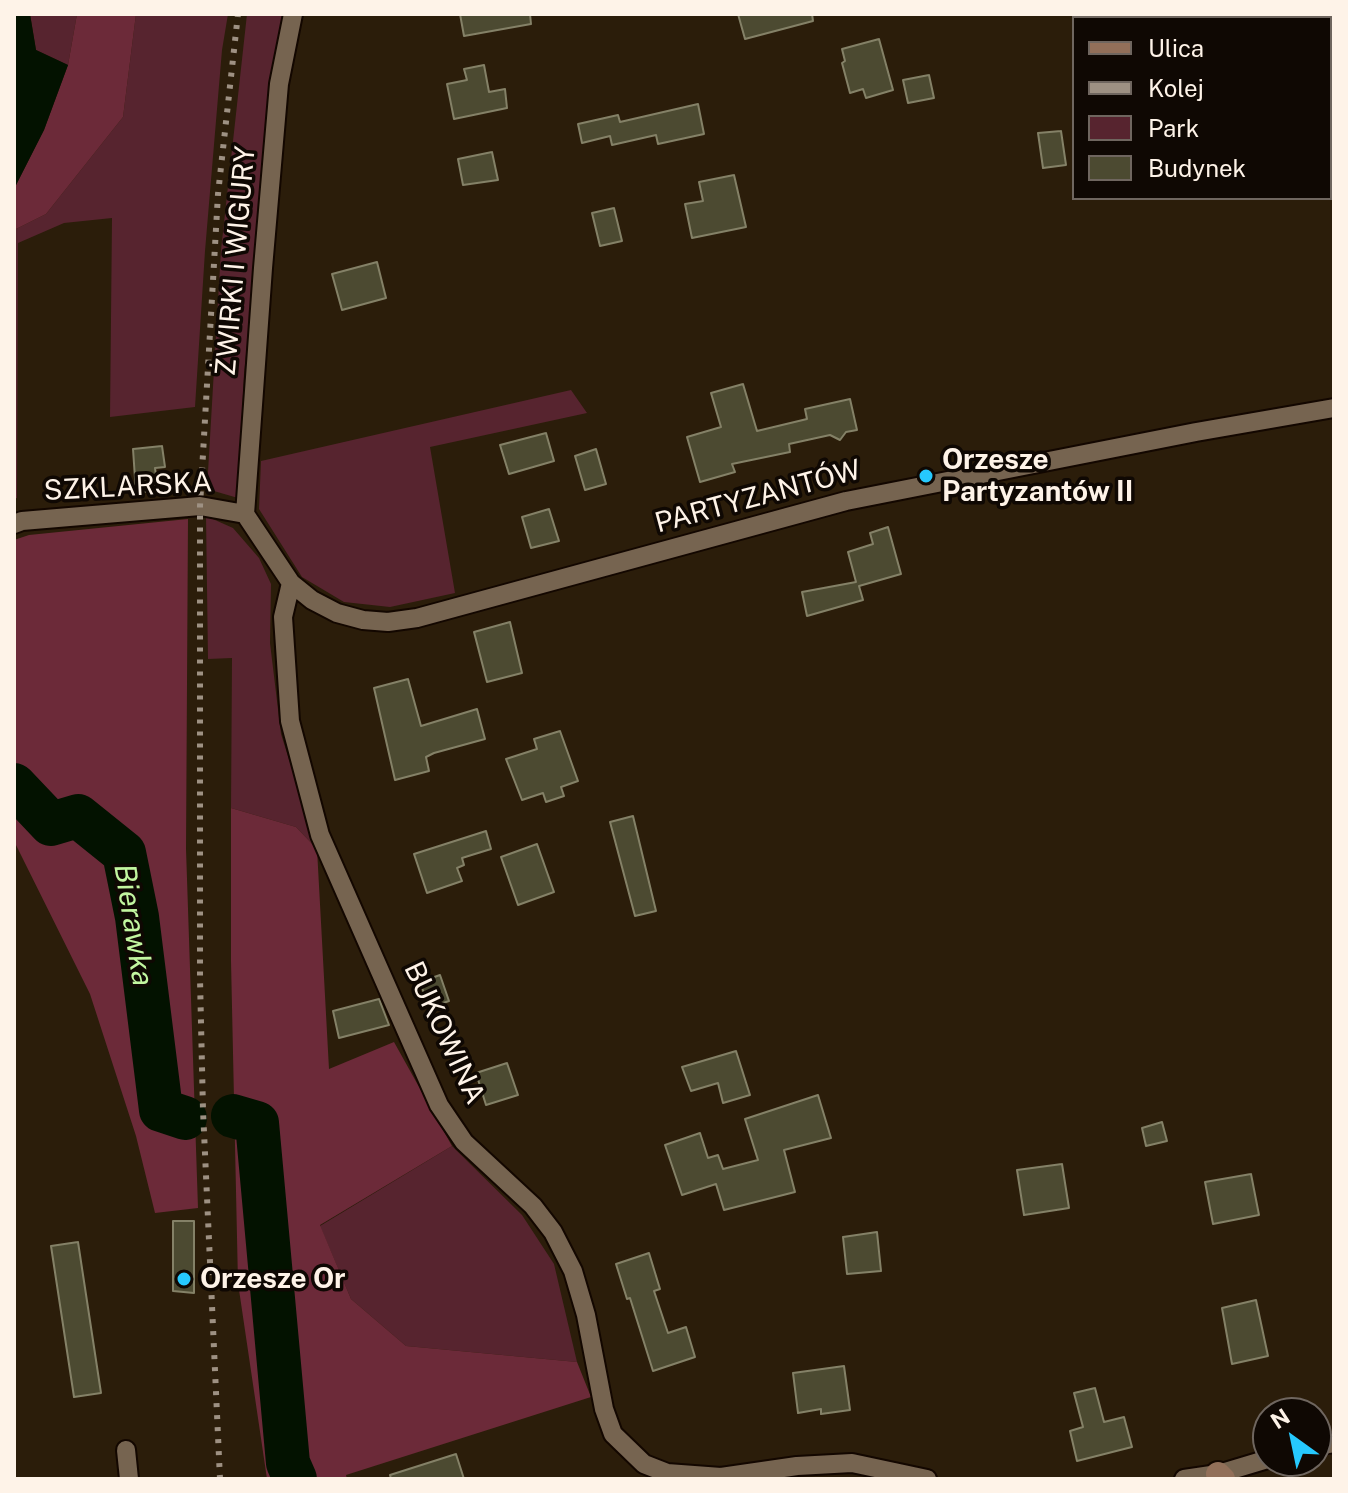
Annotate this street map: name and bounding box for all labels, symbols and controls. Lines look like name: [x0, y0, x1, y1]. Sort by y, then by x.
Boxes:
legend: [1072, 16, 1332, 200]
text: Ulica: [1148, 34, 1204, 62]
text: Kolej: [1148, 74, 1204, 102]
text: Park: [1148, 114, 1199, 142]
street label: ŻWIRKI I WIGURY: [209, 145, 263, 377]
text: Budynek: [1148, 154, 1246, 182]
place label: Orzesze Partyzantów II: [942, 443, 1133, 509]
street label: PARTYZANTÓW: [651, 453, 865, 541]
street label: SZKLARSKA: [43, 466, 213, 508]
marker: Orzesze Partyzantów II: [917, 467, 935, 485]
water label: Bierawka: [106, 861, 160, 989]
street label: BUKOWINA: [396, 956, 492, 1110]
place label: Orzesze Or: [200, 1262, 346, 1296]
marker: Orzesze Or: [175, 1270, 193, 1288]
north arrow: [1252, 1397, 1332, 1477]
text: N: [1266, 1403, 1294, 1434]

